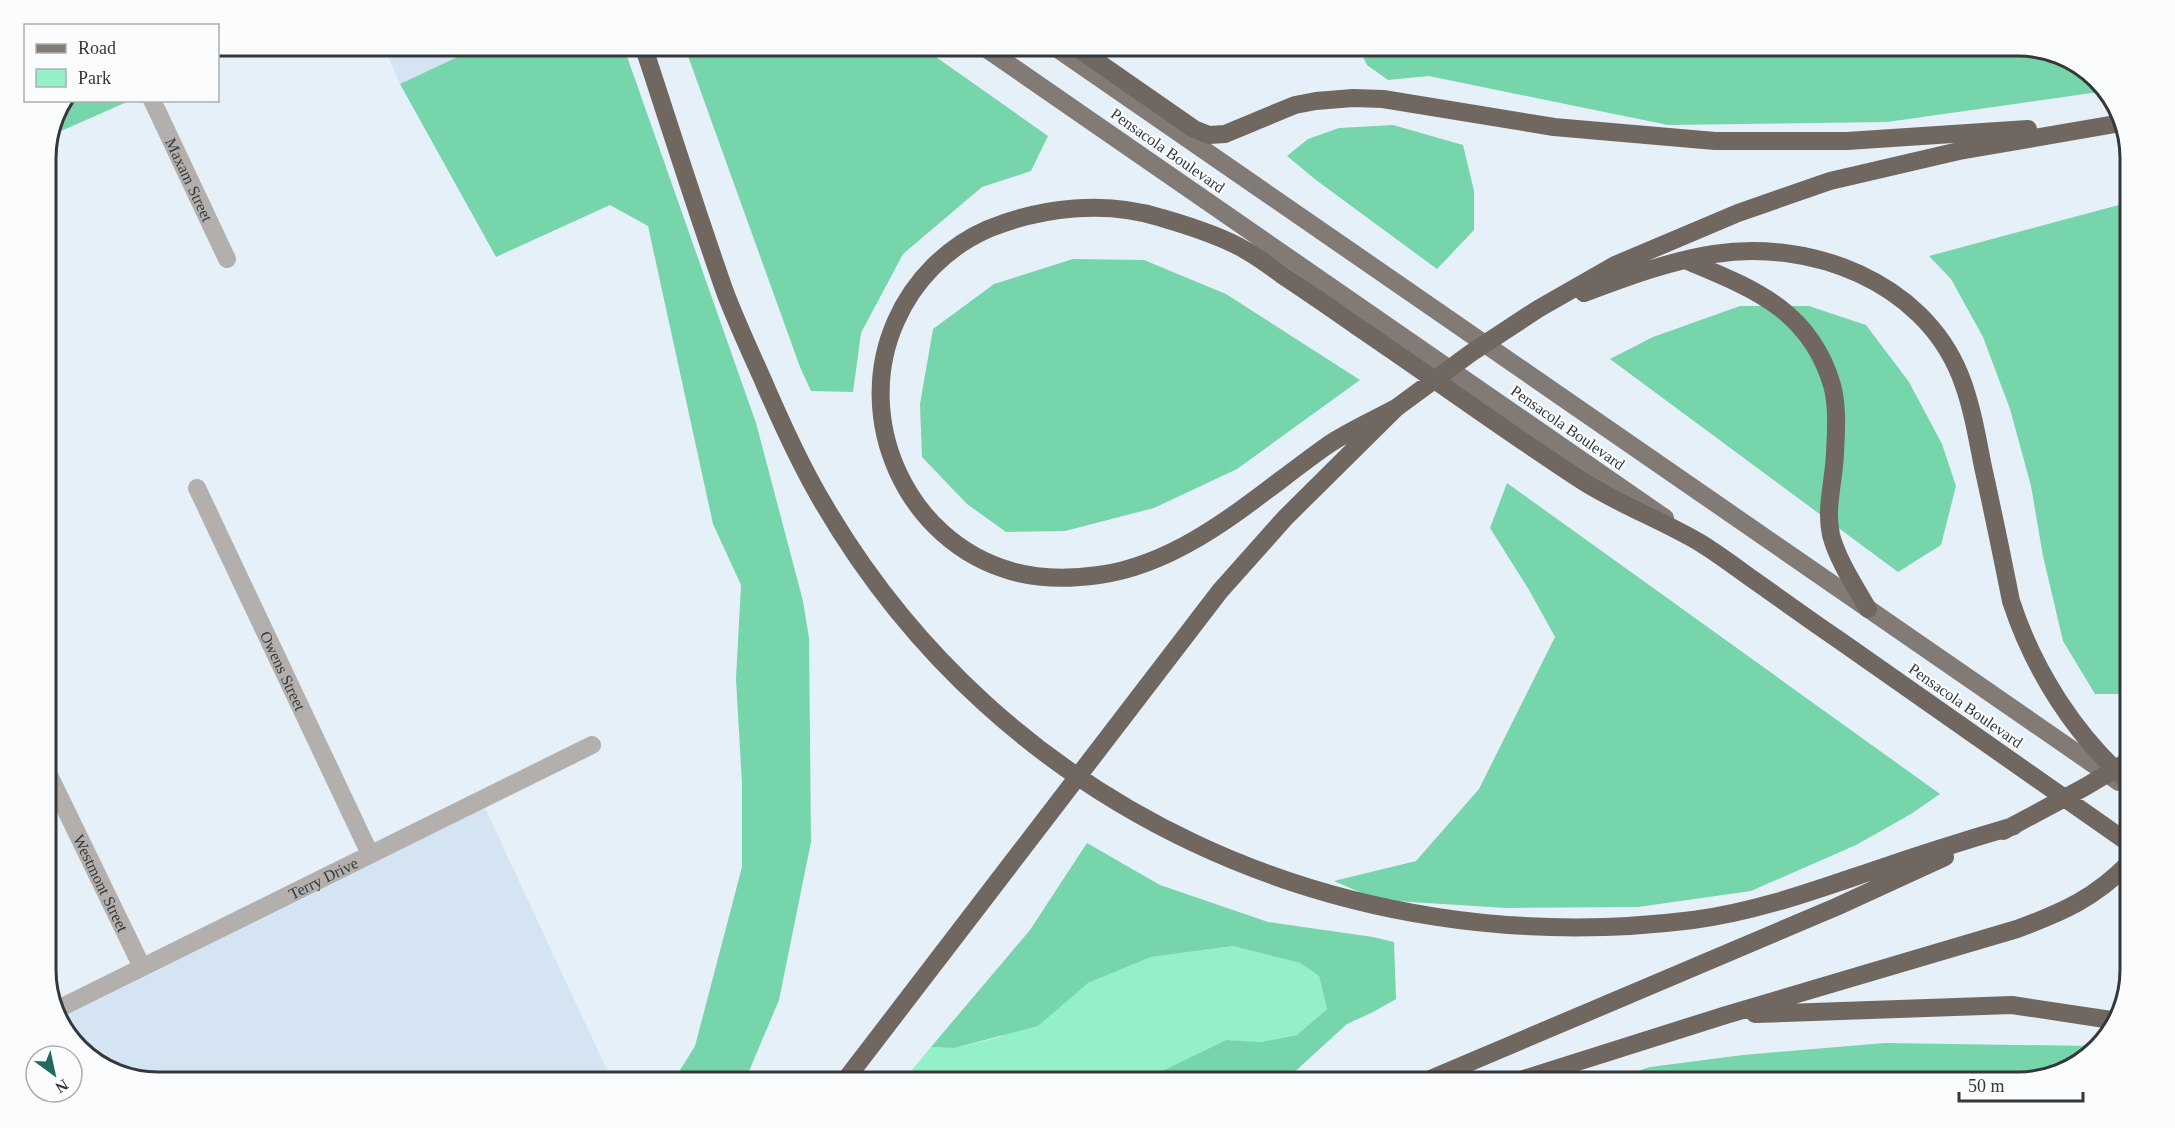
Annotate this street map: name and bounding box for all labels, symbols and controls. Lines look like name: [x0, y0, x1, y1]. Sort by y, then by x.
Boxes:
legend: [24, 24, 219, 102]
text: Road: [78, 38, 116, 58]
text: Park: [78, 68, 111, 88]
street label: Pensacola Boulevard: [1108, 105, 1228, 196]
street label: Maxam Street: [162, 135, 216, 225]
street label: Pensacola Boulevard: [1508, 382, 1628, 473]
street label: Owens Street: [257, 628, 309, 714]
street label: Pensacola Boulevard: [1906, 660, 2026, 751]
street label: Westmont Street: [70, 832, 132, 935]
street label: Terry Drive: [286, 854, 361, 903]
north arrow: [24, 1044, 84, 1104]
scale bar: [1959, 1065, 2084, 1103]
text: N: [52, 1076, 71, 1097]
text: 50 m: [1968, 1076, 2005, 1096]

